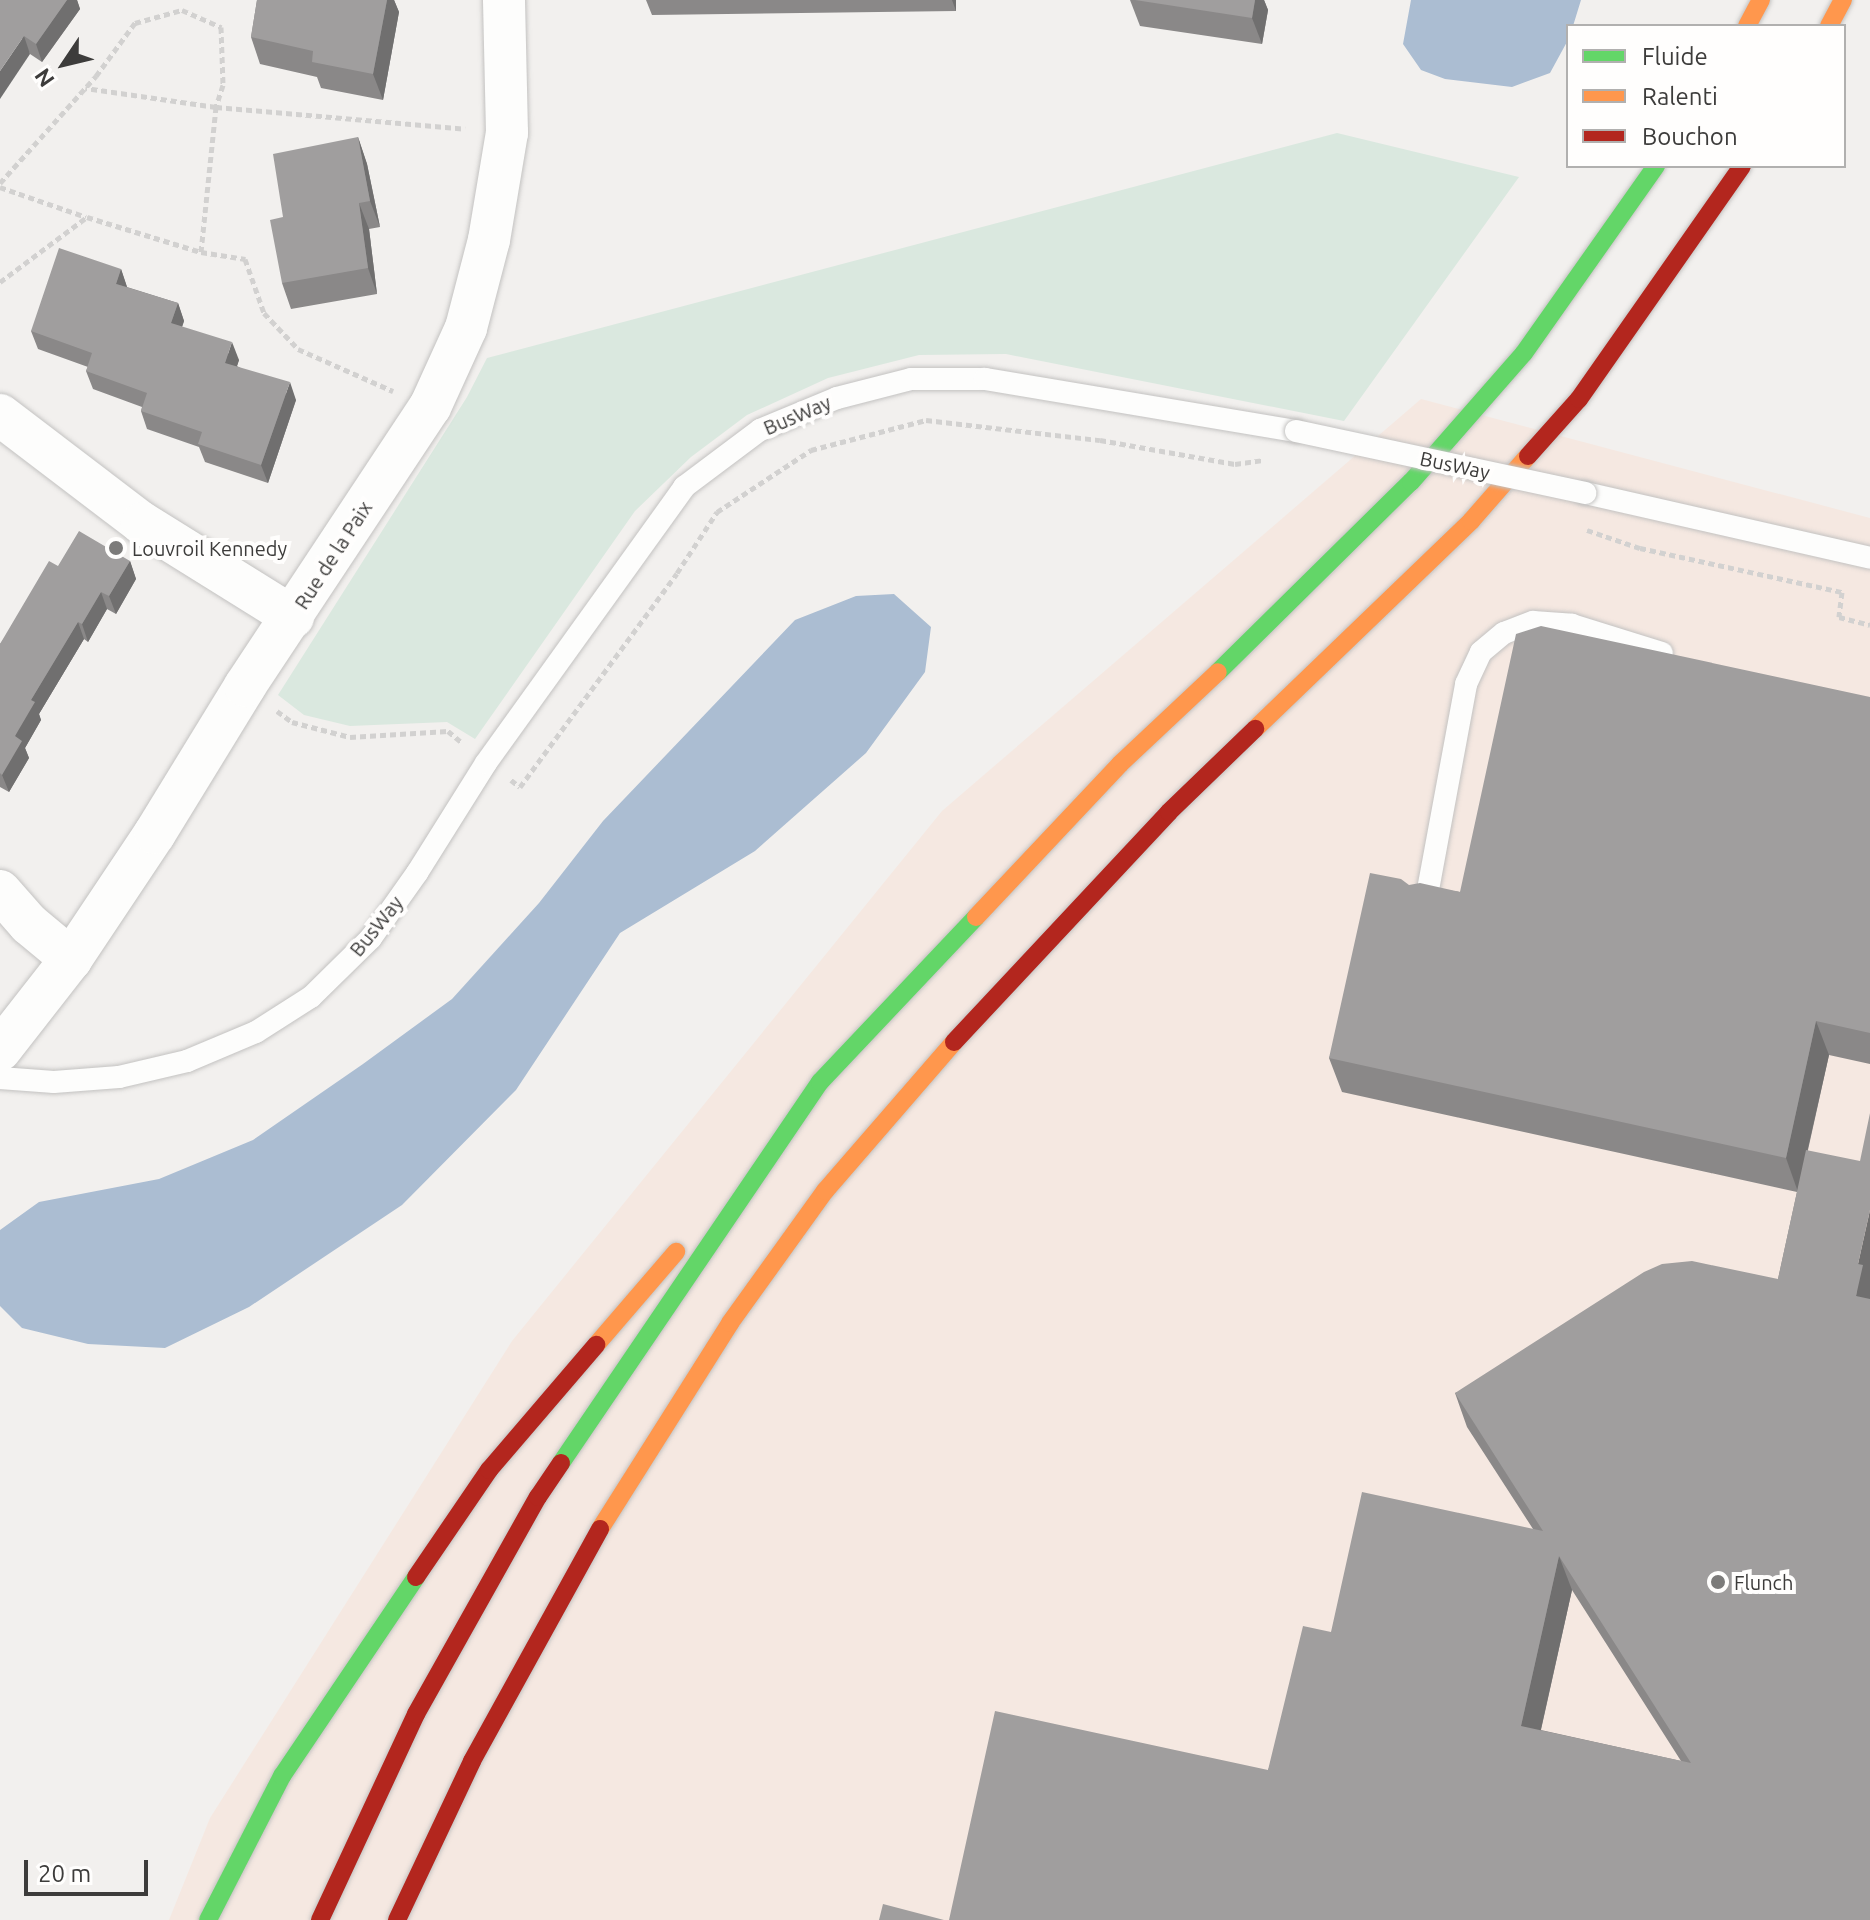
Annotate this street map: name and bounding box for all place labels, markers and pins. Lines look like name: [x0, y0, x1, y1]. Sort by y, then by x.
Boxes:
place label: Louvroil Kennedy: [132, 536, 287, 560]
marker: Louvroil Kennedy: [107, 539, 125, 557]
place label: Flunch: [1734, 1570, 1793, 1594]
marker: Flunch: [1709, 1573, 1727, 1591]

